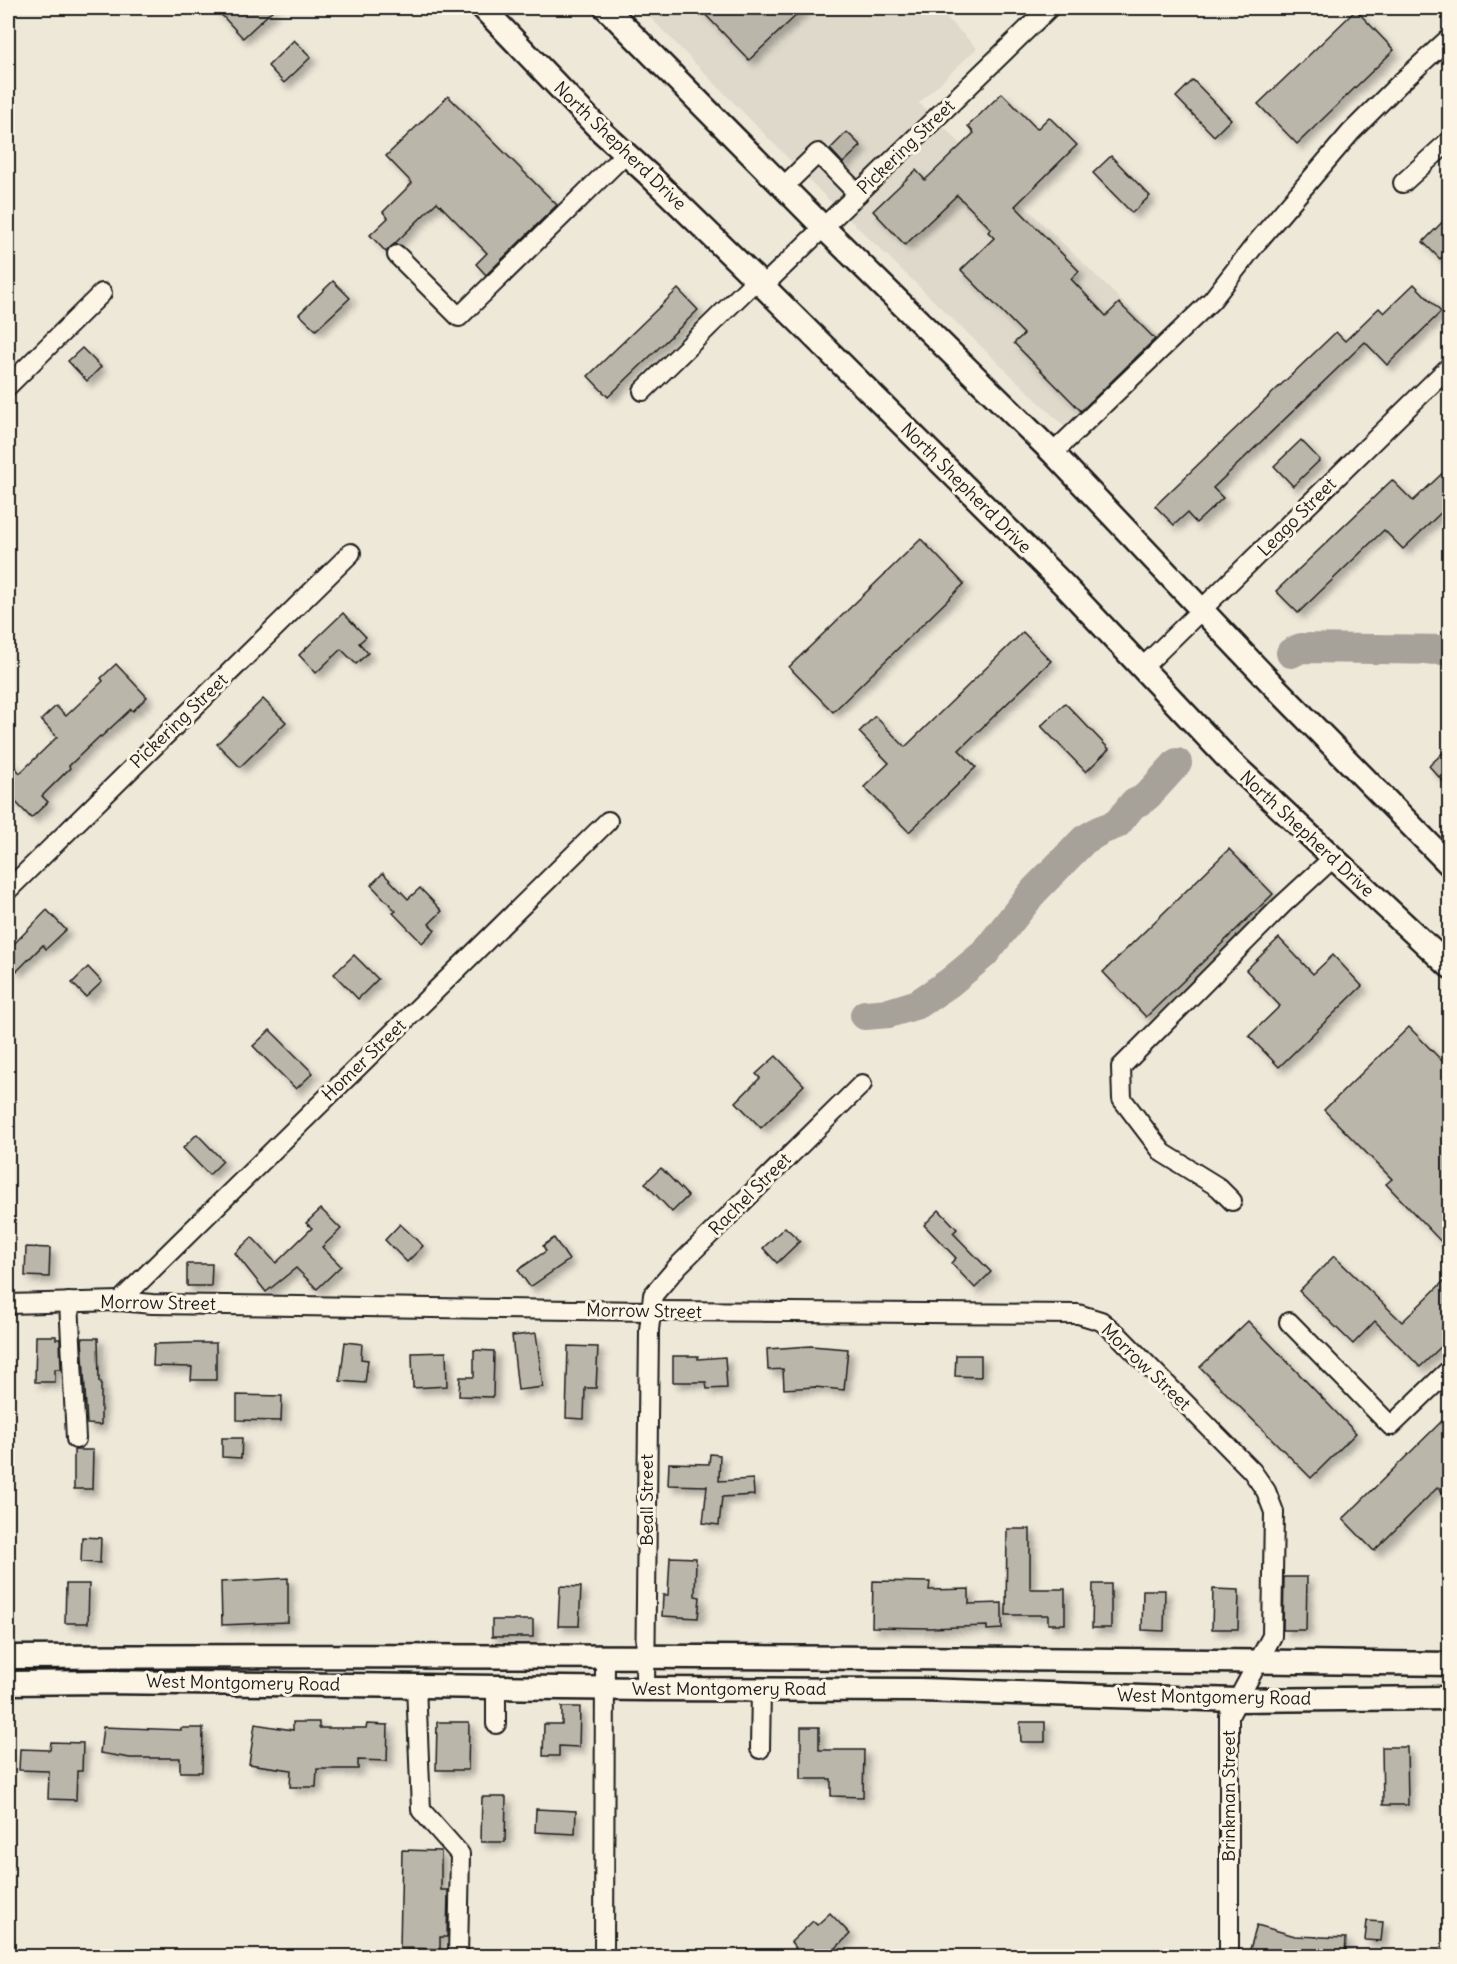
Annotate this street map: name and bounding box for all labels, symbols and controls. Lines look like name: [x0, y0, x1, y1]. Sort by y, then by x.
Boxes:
street label: North Shepherd Drive: [549, 76, 691, 215]
street label: Pickering Street: [852, 94, 959, 199]
street label: North Shepherd Drive: [896, 417, 1037, 558]
street label: Leago Street: [1253, 473, 1341, 561]
street label: Pickering Street: [125, 668, 232, 773]
street label: North Shepherd Drive: [1235, 765, 1379, 902]
street label: Homer Street: [317, 1014, 411, 1105]
street label: Rachel Street: [704, 1148, 796, 1240]
street label: Morrow Street: [100, 1290, 216, 1315]
street label: Morrow Street: [586, 1298, 702, 1323]
street label: Morrow Street: [1097, 1318, 1196, 1415]
street label: Beall Street: [635, 1454, 658, 1546]
street label: West Montgomery Road: [146, 1669, 341, 1696]
street label: West Montgomery Road: [632, 1677, 827, 1700]
street label: West Montgomery Road: [1117, 1683, 1312, 1710]
street label: Brinkman Street: [1217, 1730, 1240, 1862]

